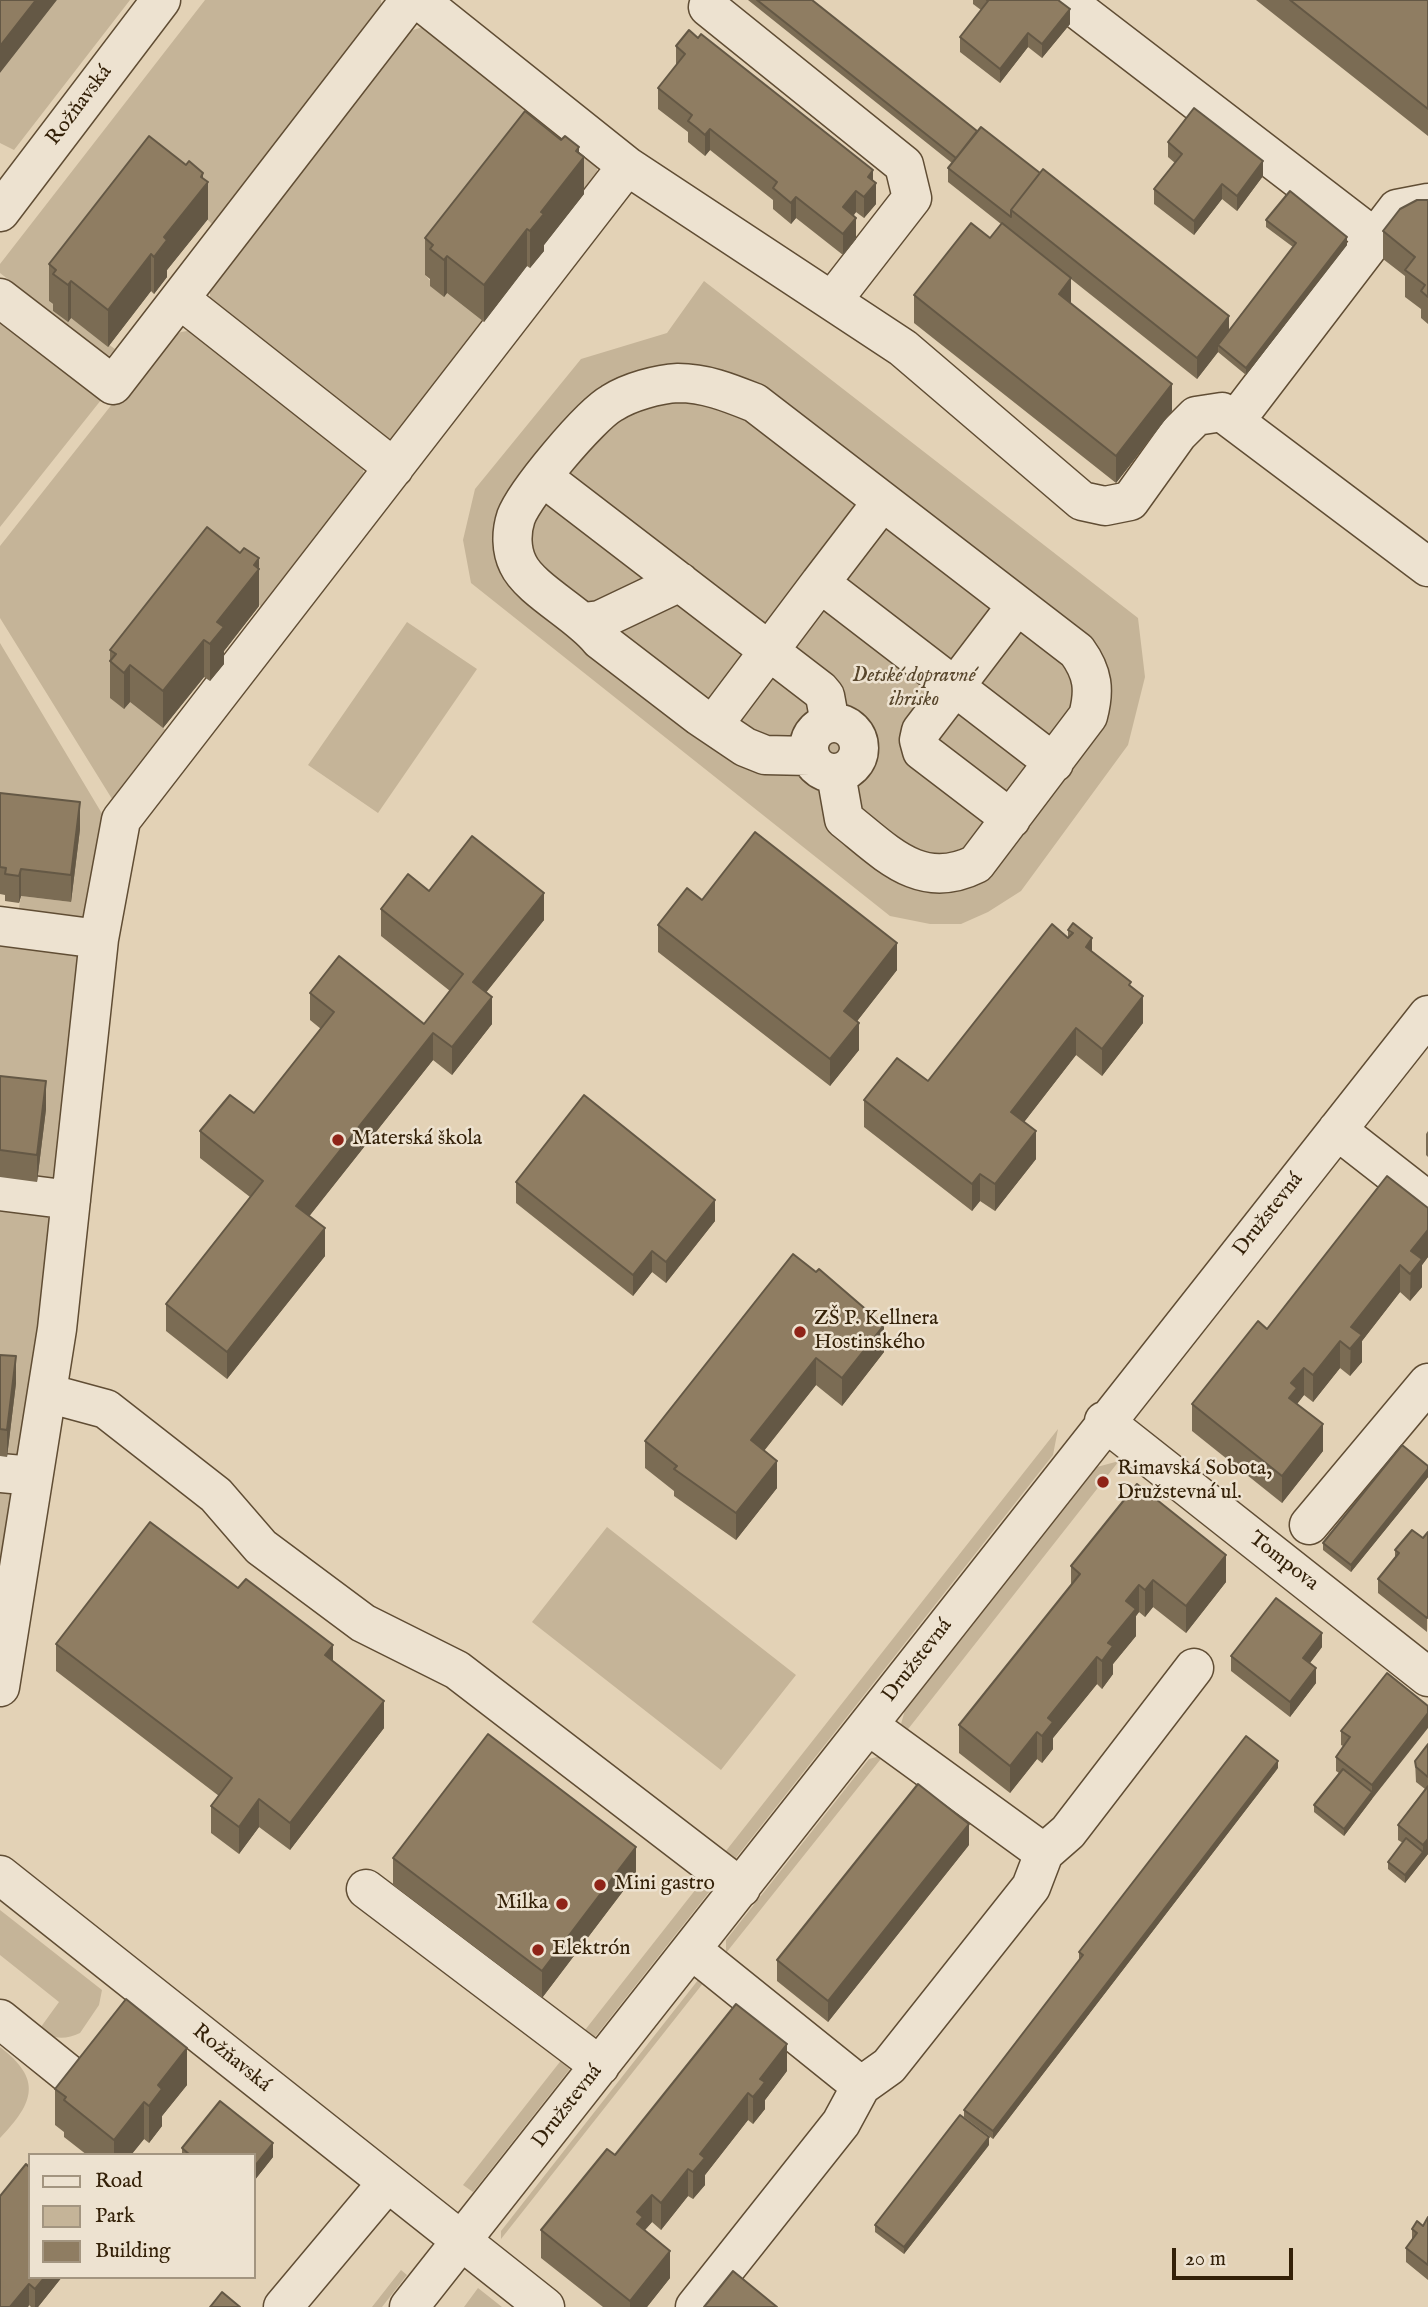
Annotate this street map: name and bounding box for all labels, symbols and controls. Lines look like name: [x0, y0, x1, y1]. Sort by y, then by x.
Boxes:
street label: Rožňavská: [42, 61, 118, 151]
park label: Detské dopravné ihrisko: [852, 664, 976, 714]
place label: Materská škola: [352, 1127, 482, 1153]
marker: Materská škola: [330, 1132, 346, 1148]
street label: Družstevná: [1229, 1168, 1309, 1262]
place label: ZŠ P. Kellnera Hostinského: [814, 1307, 938, 1357]
marker: ZŠ P. Kellnera Hostinského: [792, 1324, 808, 1340]
place label: Rimavská Sobota, Družstevná ul.: [1117, 1457, 1272, 1507]
marker: Rimavská Sobota, Družstevná ul.: [1095, 1474, 1111, 1490]
street label: Tompova: [1243, 1527, 1323, 1597]
street label: Družstevná: [878, 1614, 958, 1708]
place label: Mini gastro: [614, 1872, 715, 1898]
marker: Mini gastro: [592, 1877, 608, 1893]
place label: Milka: [497, 1891, 548, 1917]
marker: Milka: [554, 1896, 570, 1912]
place label: Elektrón: [552, 1937, 630, 1963]
marker: Elektrón: [530, 1942, 546, 1958]
street label: Rožňavská: [187, 2020, 275, 2098]
street label: Družstevná: [528, 2060, 608, 2154]
legend: [28, 2153, 256, 2279]
text: Road: [95, 2168, 142, 2195]
text: Park: [95, 2203, 135, 2230]
scale bar: [1176, 2234, 1297, 2278]
text: Building: [95, 2238, 170, 2265]
text: 20 m: [1185, 2246, 1226, 2273]

